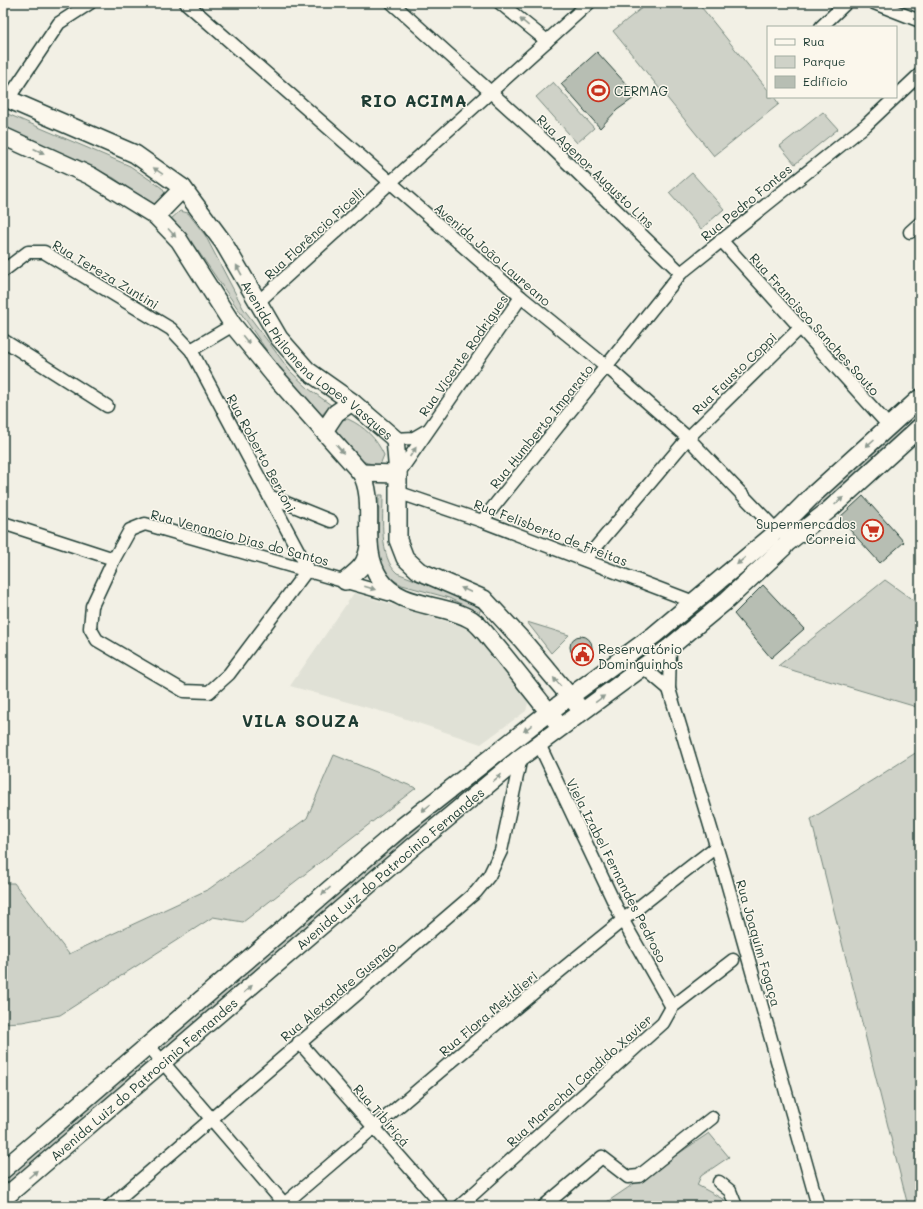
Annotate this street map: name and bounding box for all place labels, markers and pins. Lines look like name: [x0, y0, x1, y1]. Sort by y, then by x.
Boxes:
sports icon: CERMAG: [586, 77, 612, 103]
place label: CERMAG: [614, 82, 668, 99]
place label: Supermercados Correia: [756, 515, 856, 547]
supermarket icon: Supermercados Correia: [859, 517, 885, 543]
place label: Reservatório Dominguinhos: [598, 640, 683, 672]
public building icon: Reservatório Dominguinhos: [569, 642, 595, 668]

